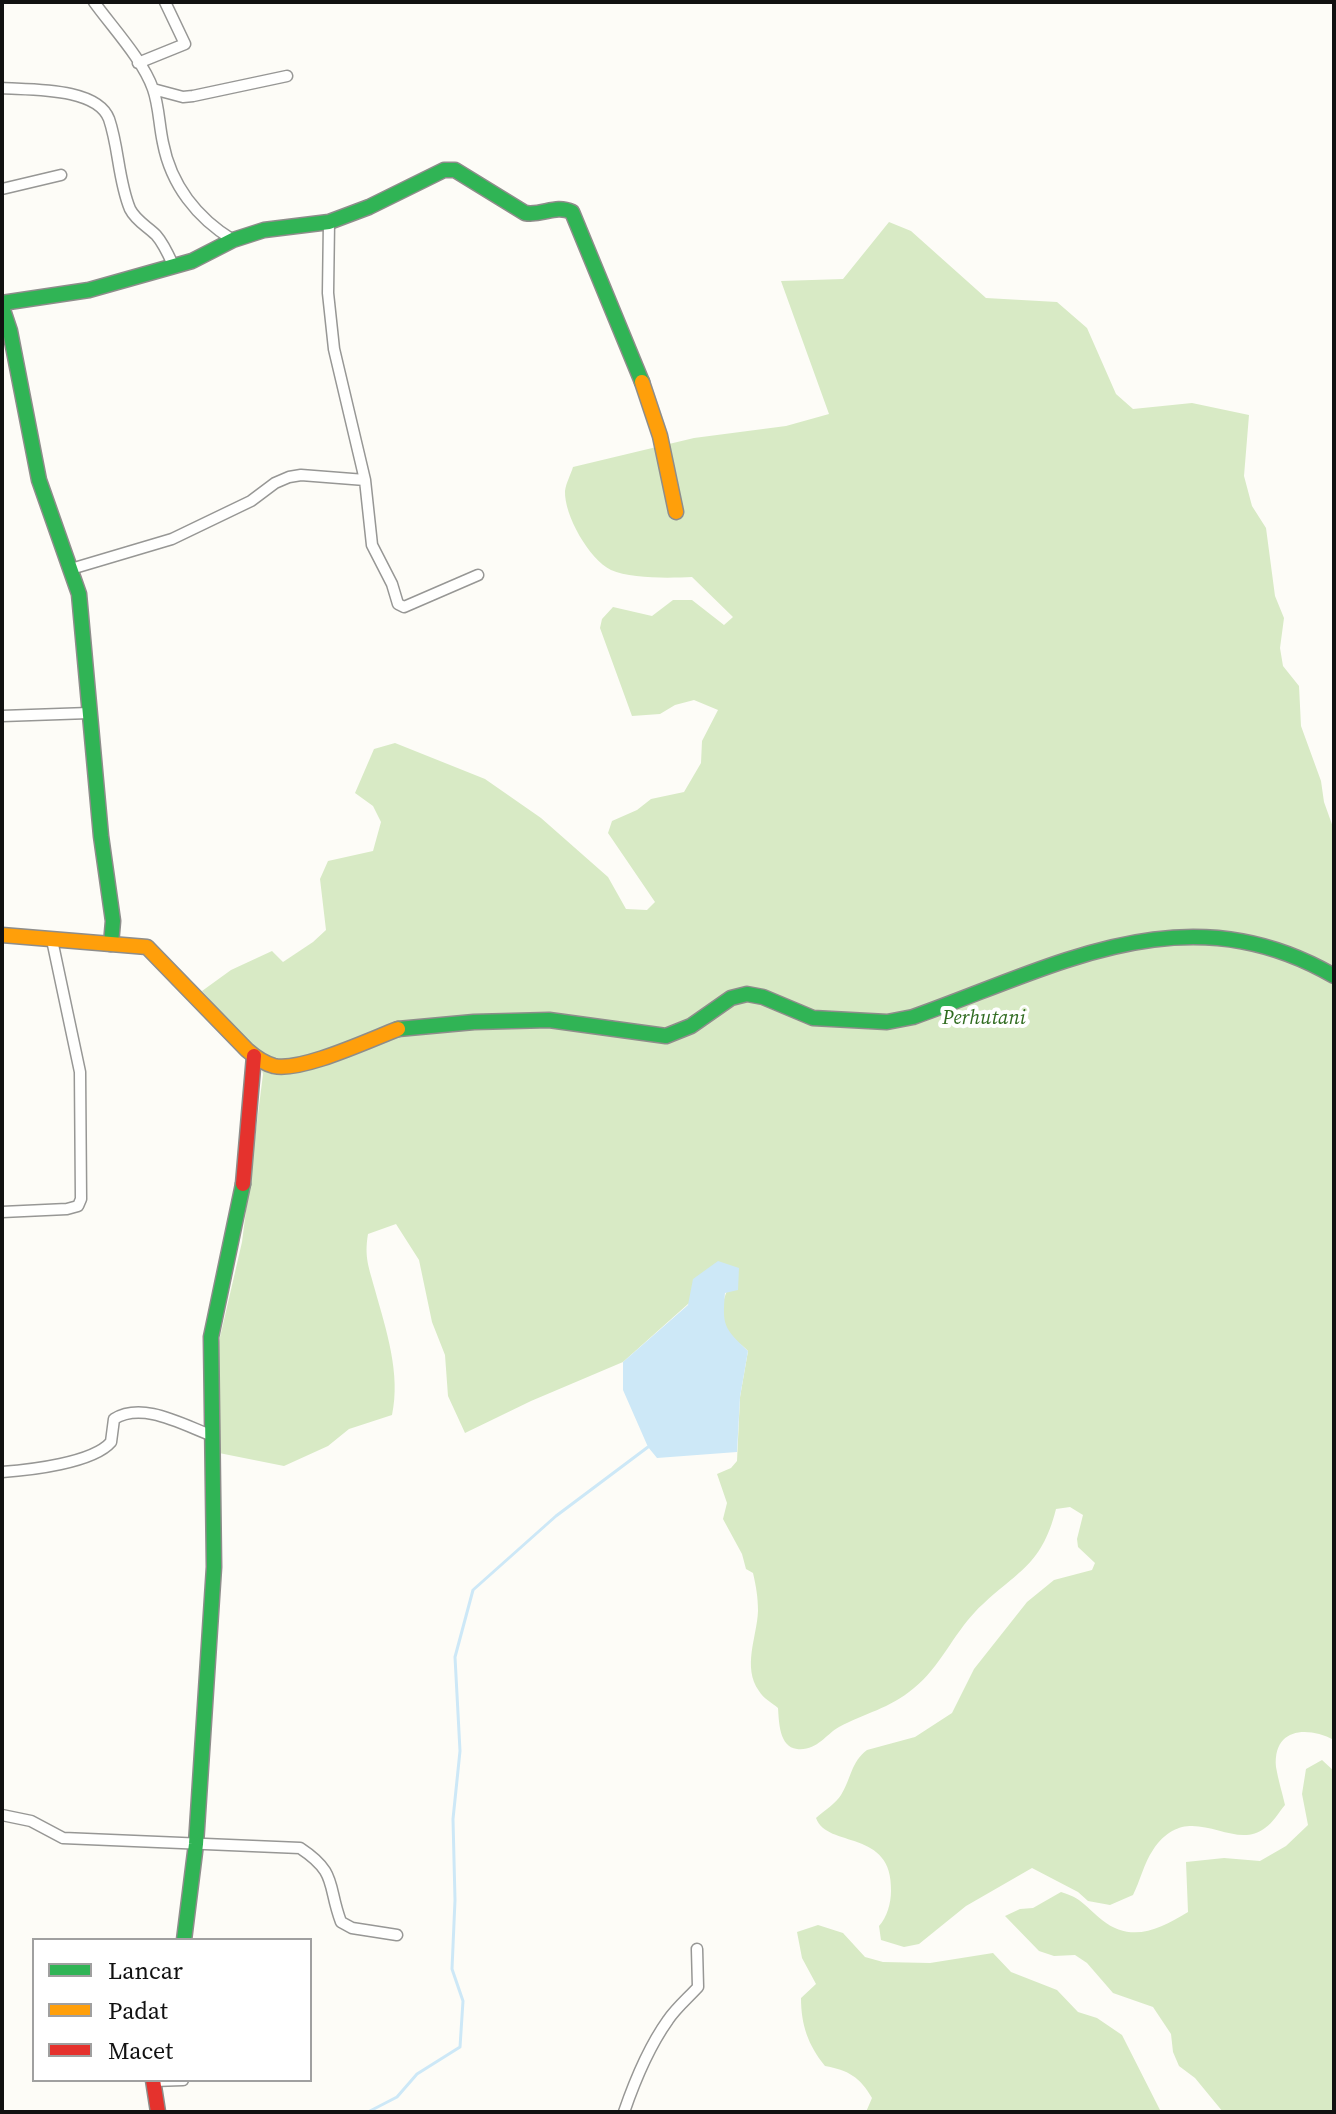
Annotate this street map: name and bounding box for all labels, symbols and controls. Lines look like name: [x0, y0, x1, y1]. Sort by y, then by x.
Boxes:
park label: Perhutani: [942, 1007, 1026, 1031]
legend: [32, 1938, 312, 2082]
text: Lancar: [108, 1954, 183, 1987]
text: Padat: [108, 1994, 168, 2027]
text: Macet: [108, 2034, 173, 2067]

